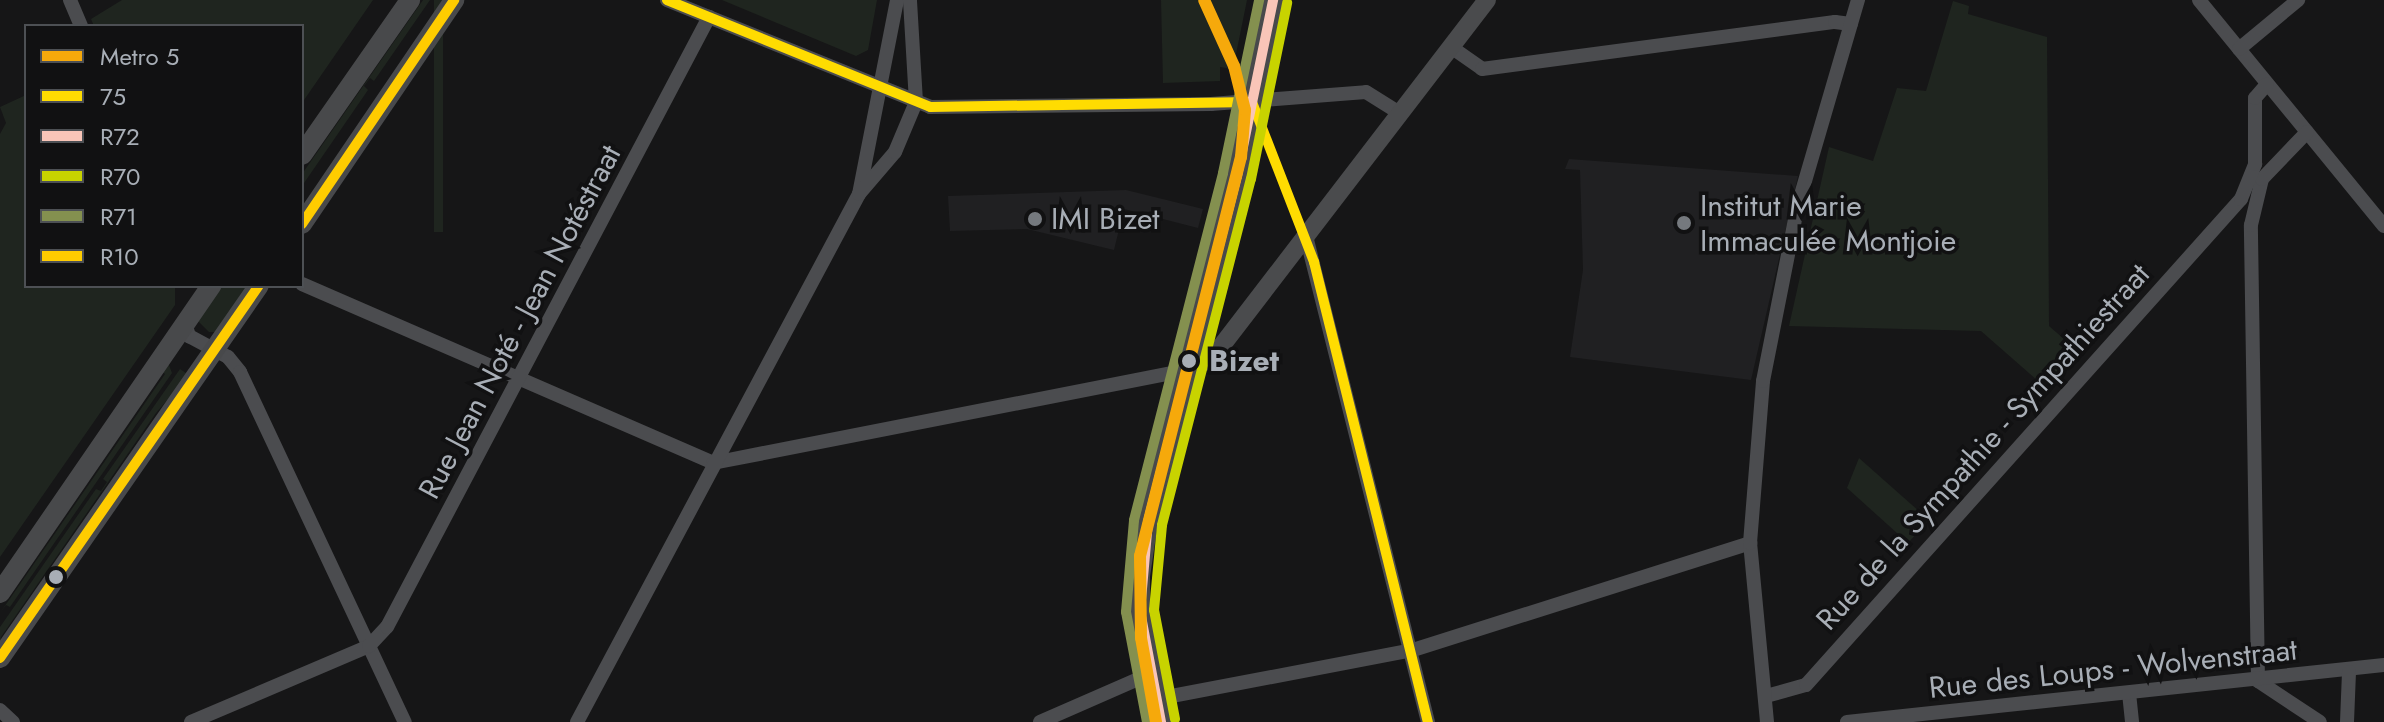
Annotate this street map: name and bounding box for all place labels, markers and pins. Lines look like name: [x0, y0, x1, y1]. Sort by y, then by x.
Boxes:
place label: Institut Marie Immaculée Montjoie: [1700, 188, 1956, 258]
place label: IMI Bizet: [1051, 201, 1160, 237]
marker: IMI Bizet: [1026, 210, 1044, 228]
marker: Institut Marie Immaculée Montjoie: [1675, 214, 1693, 232]
place label: Bizet: [1209, 343, 1279, 379]
marker: Bizet: [1176, 348, 1202, 374]
unlabelled marker: [48, 569, 64, 585]

